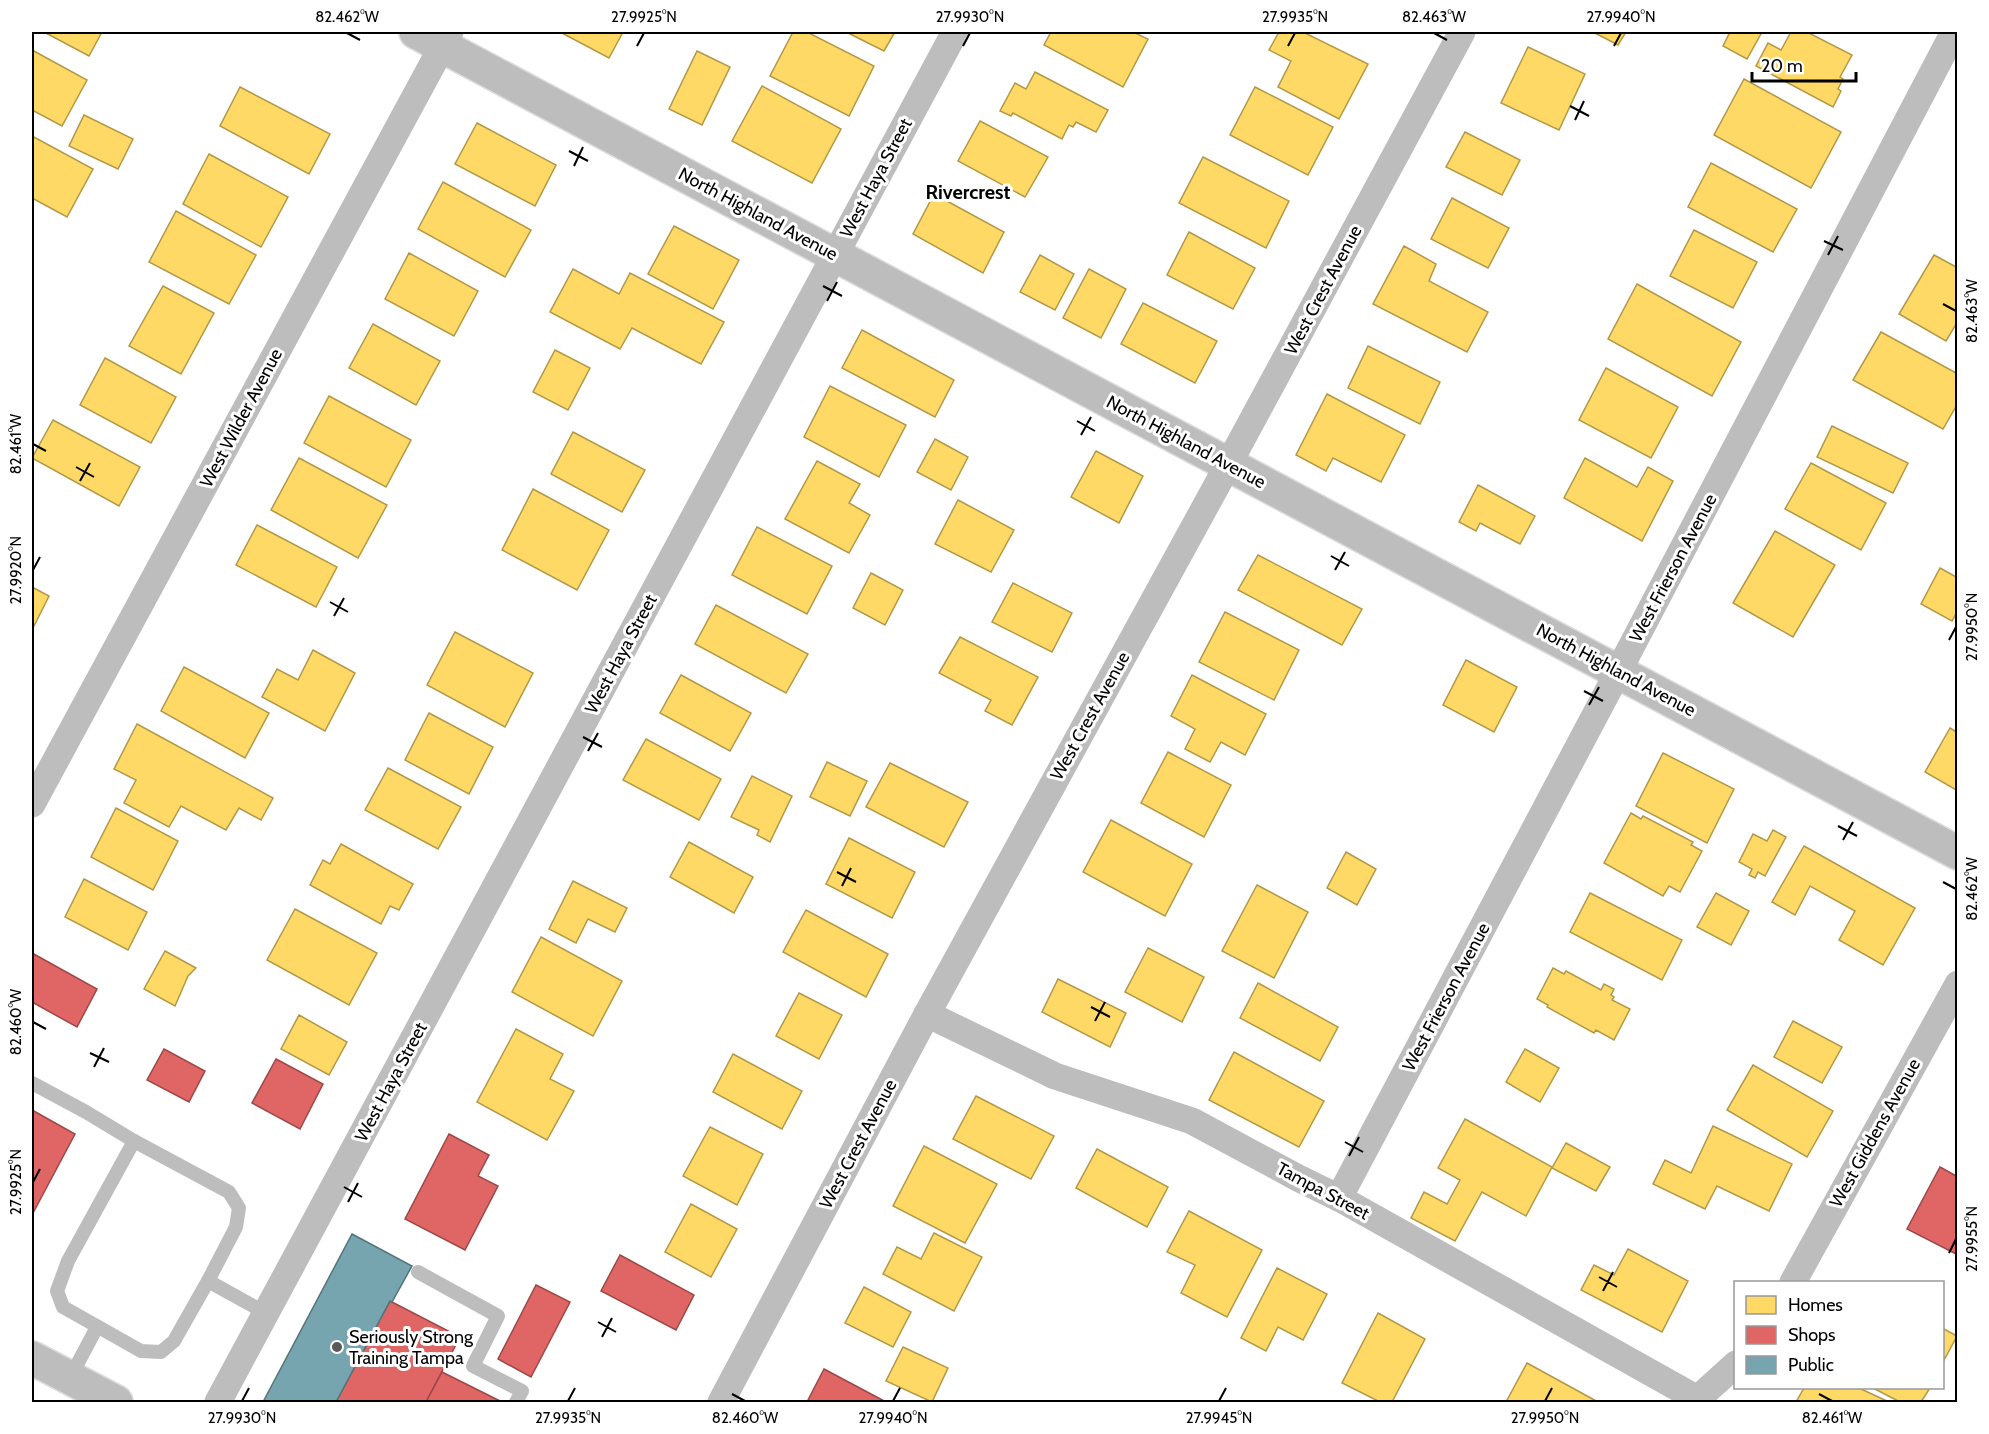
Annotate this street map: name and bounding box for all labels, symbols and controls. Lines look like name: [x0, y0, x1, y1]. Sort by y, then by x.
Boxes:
text: 82.462°W: [315, 8, 380, 26]
text: 27.9925°N: [611, 8, 677, 26]
text: 27.9930°N: [936, 8, 1004, 26]
text: 27.9935°N: [1262, 8, 1328, 26]
text: 82.463°W: [1402, 8, 1467, 26]
text: 27.9940°N: [1586, 8, 1656, 26]
scale bar: [1752, 45, 1856, 83]
text: 20 m: [1761, 55, 1803, 77]
street label: West Haya Street: [835, 115, 917, 241]
street label: North Highland Avenue: [675, 163, 841, 265]
district label: Rivercrest: [926, 180, 1011, 204]
street label: West Crest Avenue: [1280, 222, 1366, 358]
text: 82.463°W: [1963, 278, 1981, 343]
street label: West Wilder Avenue: [195, 345, 287, 491]
street label: North Highland Avenue: [1103, 391, 1269, 493]
text: 82.461°W: [7, 413, 25, 474]
street label: West Frierson Avenue: [1625, 490, 1721, 646]
text: 27.9920°N: [7, 536, 25, 604]
street label: West Haya Street: [580, 591, 662, 717]
text: 27.9950°N: [1963, 593, 1981, 661]
street label: North Highland Avenue: [1533, 619, 1699, 721]
street label: West Crest Avenue: [1046, 648, 1134, 784]
text: 82.462°W: [1963, 856, 1981, 921]
street label: West Frierson Avenue: [1398, 919, 1494, 1075]
text: 82.460°W: [7, 988, 25, 1055]
street label: West Haya Street: [350, 1019, 432, 1145]
street label: West Giddens Avenue: [1825, 1055, 1925, 1211]
street label: West Crest Avenue: [815, 1076, 901, 1212]
text: 27.9925°N: [7, 1149, 25, 1215]
street label: Tampa Street: [1273, 1157, 1373, 1225]
text: 27.9955°N: [1963, 1206, 1981, 1272]
legend: [1734, 1281, 1944, 1389]
text: Homes: [1788, 1294, 1843, 1316]
text: Shops: [1788, 1324, 1836, 1346]
place label: Seriously Strong Training Tampa: [349, 1326, 474, 1369]
marker: Seriously Strong Training Tampa: [330, 1340, 344, 1354]
text: Public: [1788, 1354, 1834, 1376]
text: 27.9930°N: [208, 1409, 276, 1427]
text: 27.9935°N: [535, 1409, 601, 1427]
text: 82.460°W: [712, 1409, 779, 1427]
text: 27.9940°N: [858, 1409, 928, 1427]
text: 27.9945°N: [1186, 1409, 1252, 1427]
text: 27.9950°N: [1511, 1409, 1579, 1427]
text: 82.461°W: [1802, 1409, 1863, 1427]

